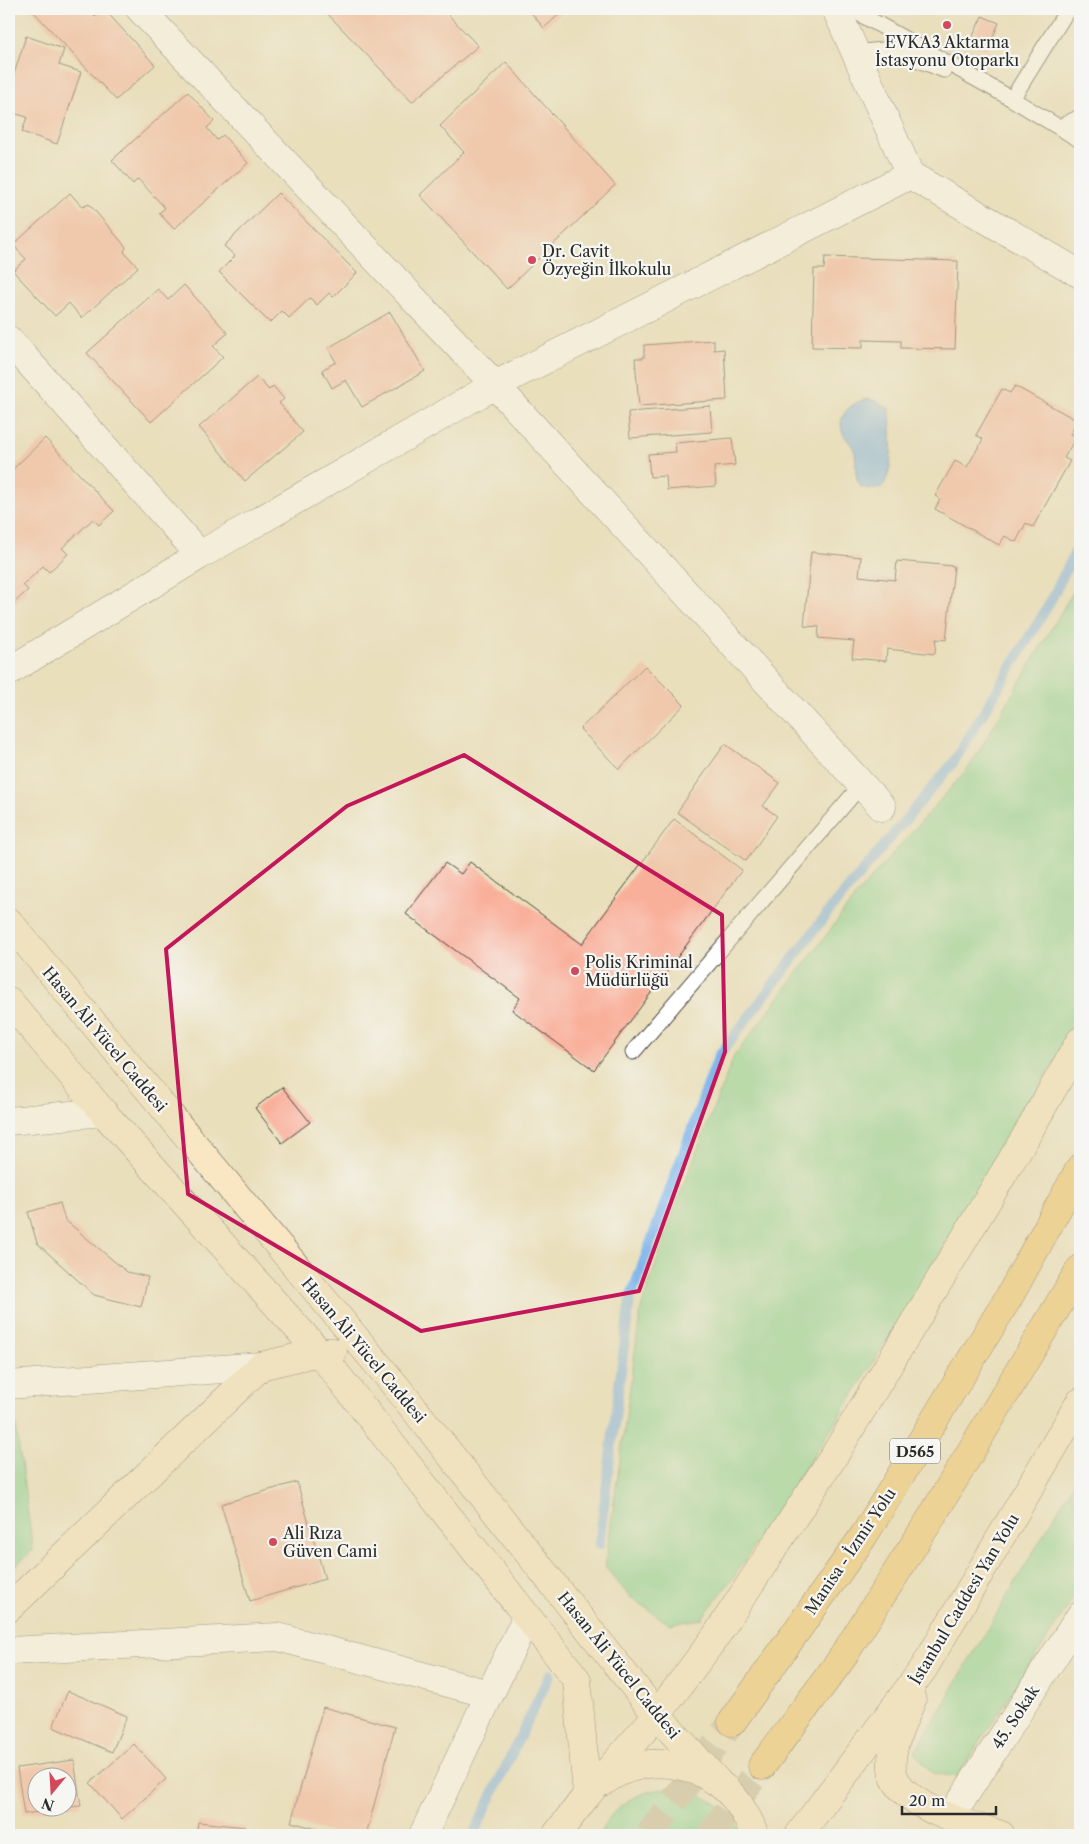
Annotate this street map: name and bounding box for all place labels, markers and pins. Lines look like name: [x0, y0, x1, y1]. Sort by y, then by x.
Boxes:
marker: EVKA3 Aktarma İstasyonu Otoparkı: [941, 19, 953, 31]
place label: EVKA3 Aktarma İstasyonu Otoparkı: [875, 32, 1019, 70]
place label: Dr. Cavit Özyeğin İlkokulu: [542, 241, 671, 279]
marker: Dr. Cavit Özyeğin İlkokulu: [526, 254, 538, 266]
place label: Polis Kriminal Müdürlüğü: [585, 952, 693, 990]
marker: Polis Kriminal Müdürlüğü: [569, 965, 581, 977]
place label: Ali Rıza Güven Cami: [282, 1523, 377, 1561]
marker: Ali Rıza Güven Cami: [267, 1536, 279, 1548]

